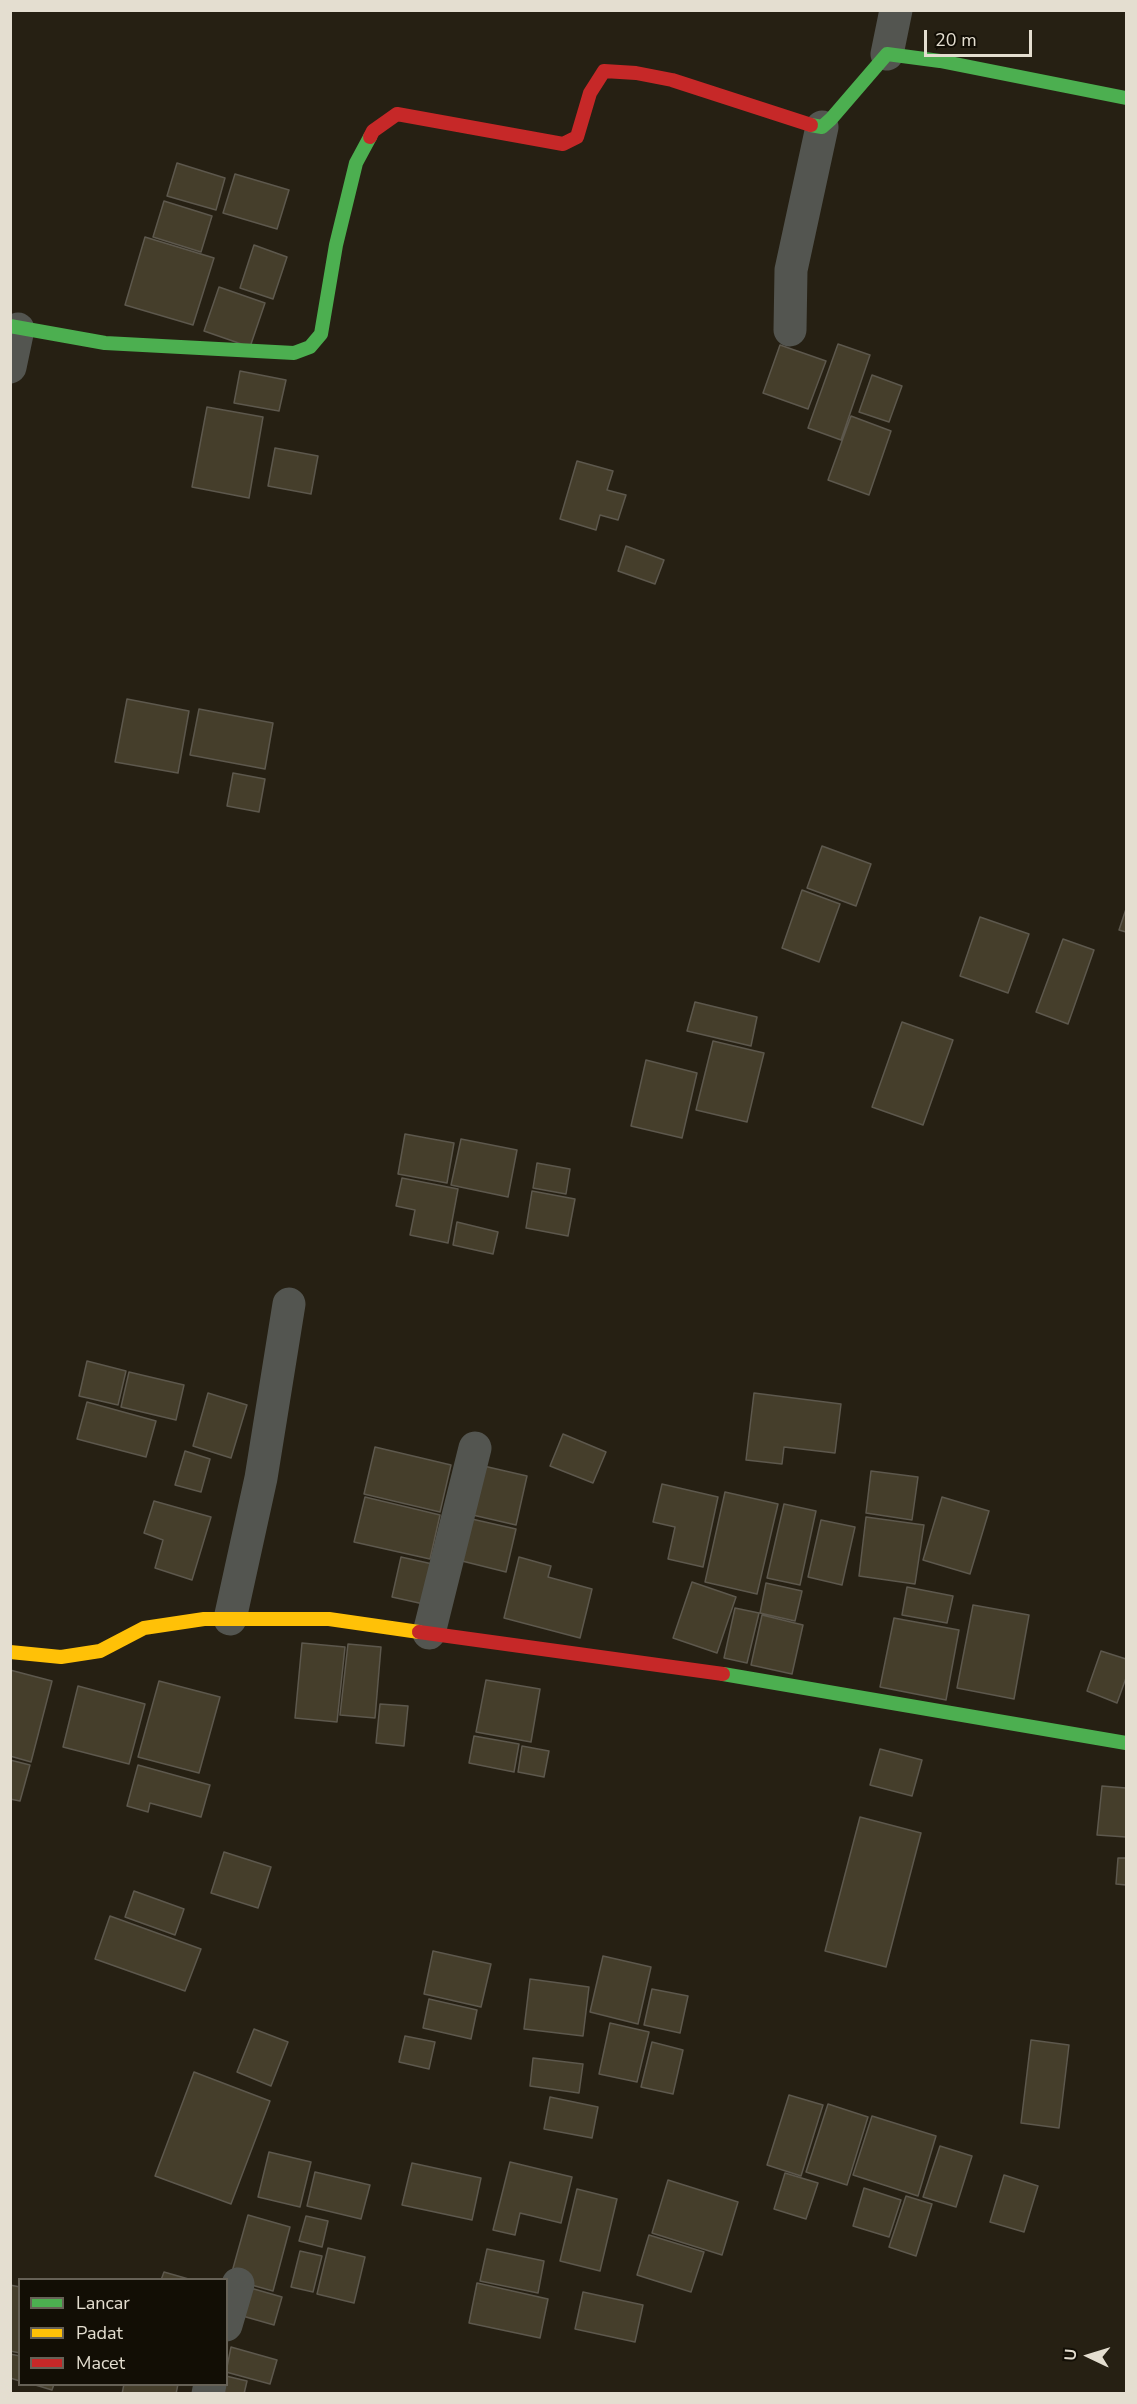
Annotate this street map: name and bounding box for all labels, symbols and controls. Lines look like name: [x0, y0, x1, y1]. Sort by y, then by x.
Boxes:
scale bar: [927, 18, 1035, 56]
text: 20 m: [935, 28, 977, 52]
legend: [18, 2278, 228, 2386]
text: Lancar: [76, 2291, 130, 2315]
text: Padat: [76, 2321, 123, 2345]
north arrow: [1059, 2326, 1119, 2386]
text: U: [1060, 2348, 1082, 2361]
text: Macet: [76, 2351, 125, 2375]

